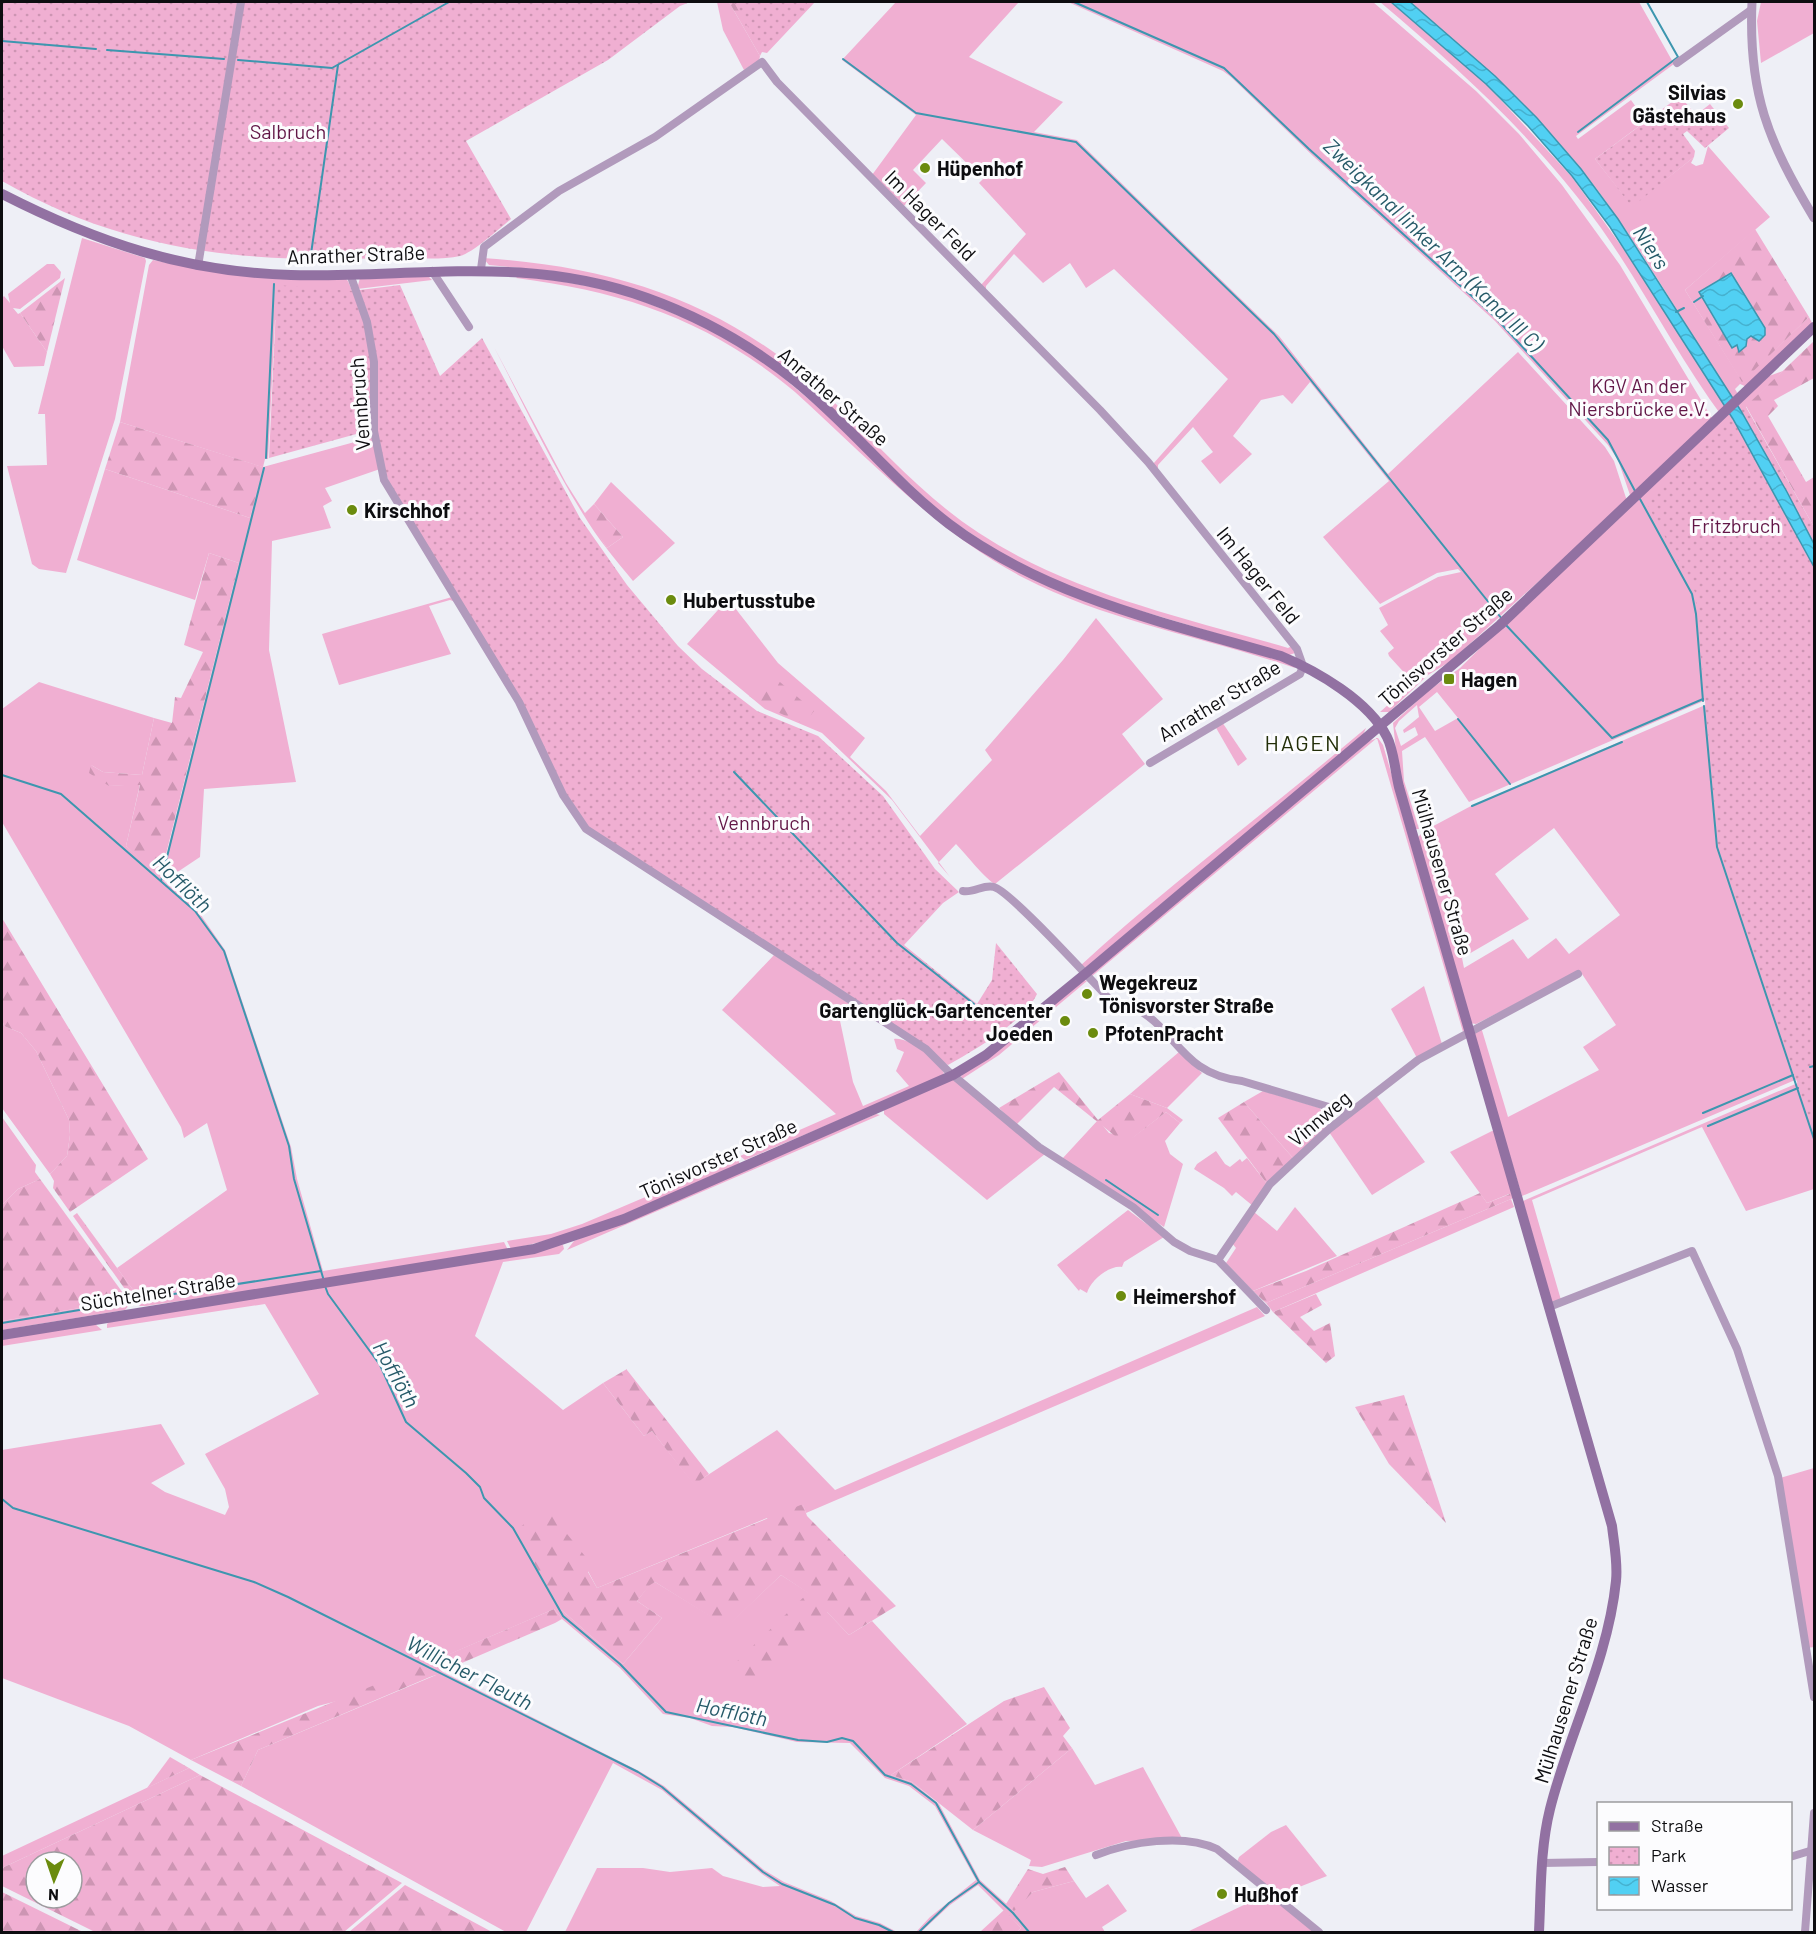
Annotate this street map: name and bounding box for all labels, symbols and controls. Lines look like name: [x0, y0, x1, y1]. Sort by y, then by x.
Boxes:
place label: Silvias Gästehaus: [1632, 80, 1726, 127]
marker: Silvias Gästehaus: [1731, 97, 1745, 111]
park label: Salbruch: [250, 119, 326, 143]
water label: Zweigkanal linker Arm (Kanal III C): [1319, 133, 1549, 356]
place label: Hüpenhof: [937, 156, 1023, 180]
marker: Hüpenhof: [918, 161, 932, 175]
street label: Im Hager Feld: [881, 165, 981, 265]
water label: Niers: [1629, 220, 1675, 274]
street label: Anrather Straße: [286, 240, 426, 268]
street label: Anrather Straße: [774, 342, 894, 450]
street label: Vennbruch: [344, 357, 374, 451]
park label: KGV An der Niersbrücke e.V.: [1568, 373, 1710, 420]
place label: Kirschhof: [364, 498, 451, 522]
marker: Kirschhof: [345, 503, 359, 517]
park label: Fritzbruch: [1691, 513, 1781, 537]
street label: Im Hager Feld: [1212, 521, 1306, 629]
street label: Tönisvorster Straße: [1373, 581, 1517, 711]
place label: Hubertusstube: [683, 588, 816, 612]
marker: Hubertusstube: [664, 593, 678, 607]
street label: Anrather Straße: [1154, 654, 1284, 746]
place label: Hagen: [1461, 667, 1517, 691]
marker: Hagen: [1442, 672, 1456, 686]
district label: HAGEN: [1265, 729, 1341, 755]
street label: Mülhausener Straße: [1408, 786, 1478, 958]
park label: Vennbruch: [717, 810, 811, 834]
water label: Hofflöth: [148, 849, 218, 917]
place label: Wegekreuz Tönisvorster Straße: [1099, 970, 1274, 1017]
marker: Wegekreuz Tönisvorster Straße: [1080, 987, 1094, 1001]
place label: Gartenglück-Gartencenter Joeden: [819, 998, 1053, 1045]
marker: Gartenglück-Gartencenter Joeden: [1058, 1014, 1072, 1028]
place label: PfotenPracht: [1105, 1021, 1224, 1045]
marker: PfotenPracht: [1086, 1026, 1100, 1040]
street label: Vinnweg: [1283, 1085, 1355, 1151]
street label: Tönisvorster Straße: [636, 1113, 800, 1203]
street label: Süchtelner Straße: [79, 1267, 237, 1315]
place label: Heimershof: [1133, 1284, 1236, 1308]
marker: Heimershof: [1114, 1289, 1128, 1303]
water label: Hofflöth: [369, 1336, 425, 1412]
street label: Mülhausener Straße: [1528, 1614, 1602, 1786]
water label: Willicher Fleuth: [403, 1630, 537, 1714]
water label: Hofflöth: [694, 1691, 770, 1731]
legend: [1597, 1802, 1792, 1910]
text: Straße: [1651, 1814, 1703, 1836]
text: Park: [1651, 1844, 1686, 1866]
north arrow: [24, 1850, 84, 1910]
text: Wasser: [1651, 1874, 1709, 1896]
place label: Hußhof: [1234, 1882, 1299, 1906]
text: N: [48, 1886, 59, 1905]
marker: Hußhof: [1215, 1887, 1229, 1901]

